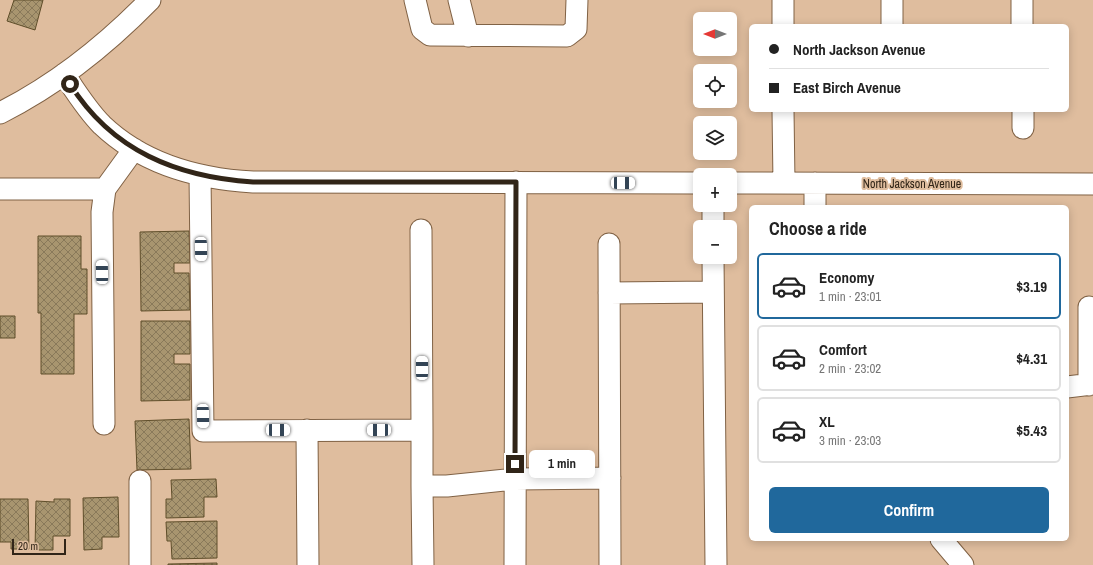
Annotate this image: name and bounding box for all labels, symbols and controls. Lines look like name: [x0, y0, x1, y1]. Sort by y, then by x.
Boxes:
north arrow: [693, 12, 737, 56]
map controls: [693, 12, 737, 264]
text: North Jackson Avenue: [793, 39, 925, 60]
button: locate: [693, 64, 737, 108]
route start: [61, 75, 79, 93]
text: East Birch Avenue: [793, 77, 901, 98]
button: layers: [693, 116, 737, 160]
button: +: [693, 168, 737, 212]
street label: North Jackson Avenue: [863, 176, 961, 192]
car: [611, 177, 635, 189]
text: Choose a ride: [769, 216, 867, 241]
button: −: [693, 220, 737, 264]
car: [195, 237, 207, 261]
car: [96, 260, 108, 284]
text: Economy: [819, 267, 874, 288]
icon: car: [771, 268, 807, 304]
text: $3.19: [1016, 276, 1047, 297]
text: 1 min · 23:01: [819, 288, 881, 305]
text: Comfort: [819, 339, 867, 360]
icon: car: [771, 340, 807, 376]
text: $4.31: [1016, 348, 1047, 369]
car: [416, 356, 428, 380]
text: 2 min · 23:02: [819, 360, 881, 377]
car: [197, 404, 209, 428]
text: XL: [819, 411, 835, 432]
icon: car: [771, 412, 807, 448]
text: $5.43: [1016, 420, 1047, 441]
car: [266, 424, 290, 436]
car: [367, 424, 391, 436]
text: 3 min · 23:03: [819, 432, 881, 449]
callout: 1 min: [529, 450, 595, 478]
route end: [506, 455, 524, 473]
text: 1 min: [548, 455, 576, 472]
button: Confirm: [769, 487, 1049, 533]
scale bar: [12, 537, 66, 556]
text: 20 m: [18, 539, 38, 553]

